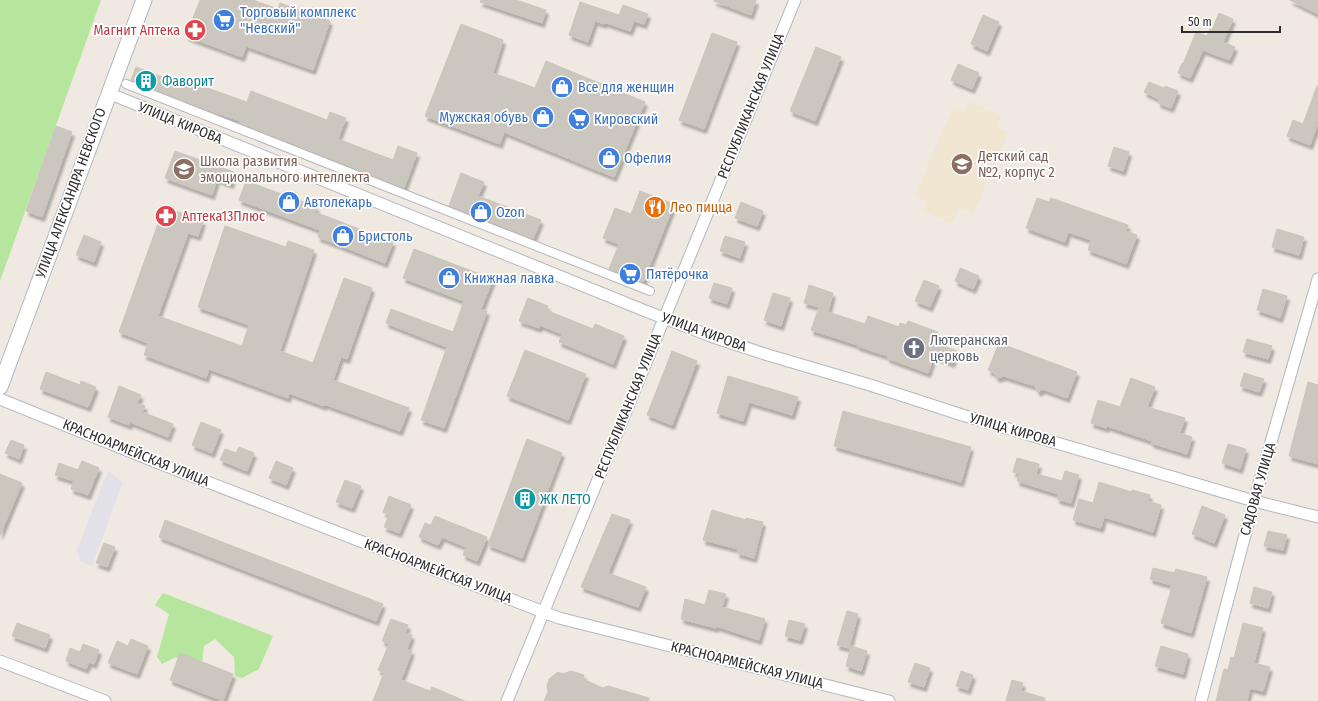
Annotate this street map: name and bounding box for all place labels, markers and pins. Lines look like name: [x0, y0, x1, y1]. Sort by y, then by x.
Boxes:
place label: Торговый комплекс "Невский": [240, 4, 356, 37]
supermarket icon: Торговый комплекс "Невский": [211, 7, 237, 33]
pharmacy icon: Магнит Аптека: [182, 17, 208, 43]
place label: Магнит Аптека: [94, 22, 180, 39]
building icon: Фаворит: [133, 68, 159, 94]
place label: Фаворит: [162, 73, 214, 90]
shop icon: Все для женщин: [549, 74, 575, 100]
place label: Все для женщин: [578, 79, 674, 96]
shop icon: Мужская обувь: [530, 104, 556, 130]
supermarket icon: Кировский: [566, 106, 592, 132]
place label: Мужская обувь: [439, 109, 529, 126]
place label: Кировский: [594, 111, 658, 128]
shop icon: Офелия: [596, 145, 622, 171]
place label: Детский сад №2, корпус 2: [977, 148, 1055, 181]
place label: Офелия: [624, 150, 672, 167]
school or university icon: Детский сад №2, корпус 2: [949, 151, 975, 177]
place label: Школа развития эмоционального интеллекта: [200, 153, 370, 186]
school or university icon: Школа развития эмоционального интеллекта: [171, 156, 197, 182]
shop icon: Автолекарь: [276, 189, 302, 215]
place label: Автолекарь: [304, 194, 372, 211]
restaurant icon: Лео пицца: [642, 194, 668, 220]
shop icon: Ozon: [468, 199, 494, 225]
place label: Лео пицца: [670, 199, 733, 216]
pharmacy icon: Аптека13Плюс: [153, 203, 179, 229]
place label: Ozon: [496, 204, 525, 221]
place label: Аптека13Плюс: [182, 208, 265, 225]
shop icon: Бристоль: [330, 223, 356, 249]
place label: Бристоль: [358, 228, 413, 245]
supermarket icon: Пятёрочка: [617, 261, 643, 287]
shop icon: Книжная лавка: [436, 265, 462, 291]
place label: Пятёрочка: [646, 266, 709, 283]
place label: Книжная лавка: [464, 270, 554, 287]
place label: Лютеранская церковь: [930, 332, 1008, 365]
church icon: Лютеранская церковь: [901, 335, 927, 361]
building icon: ЖК ЛЕТО: [512, 486, 538, 512]
place label: ЖК ЛЕТО: [540, 491, 591, 508]

